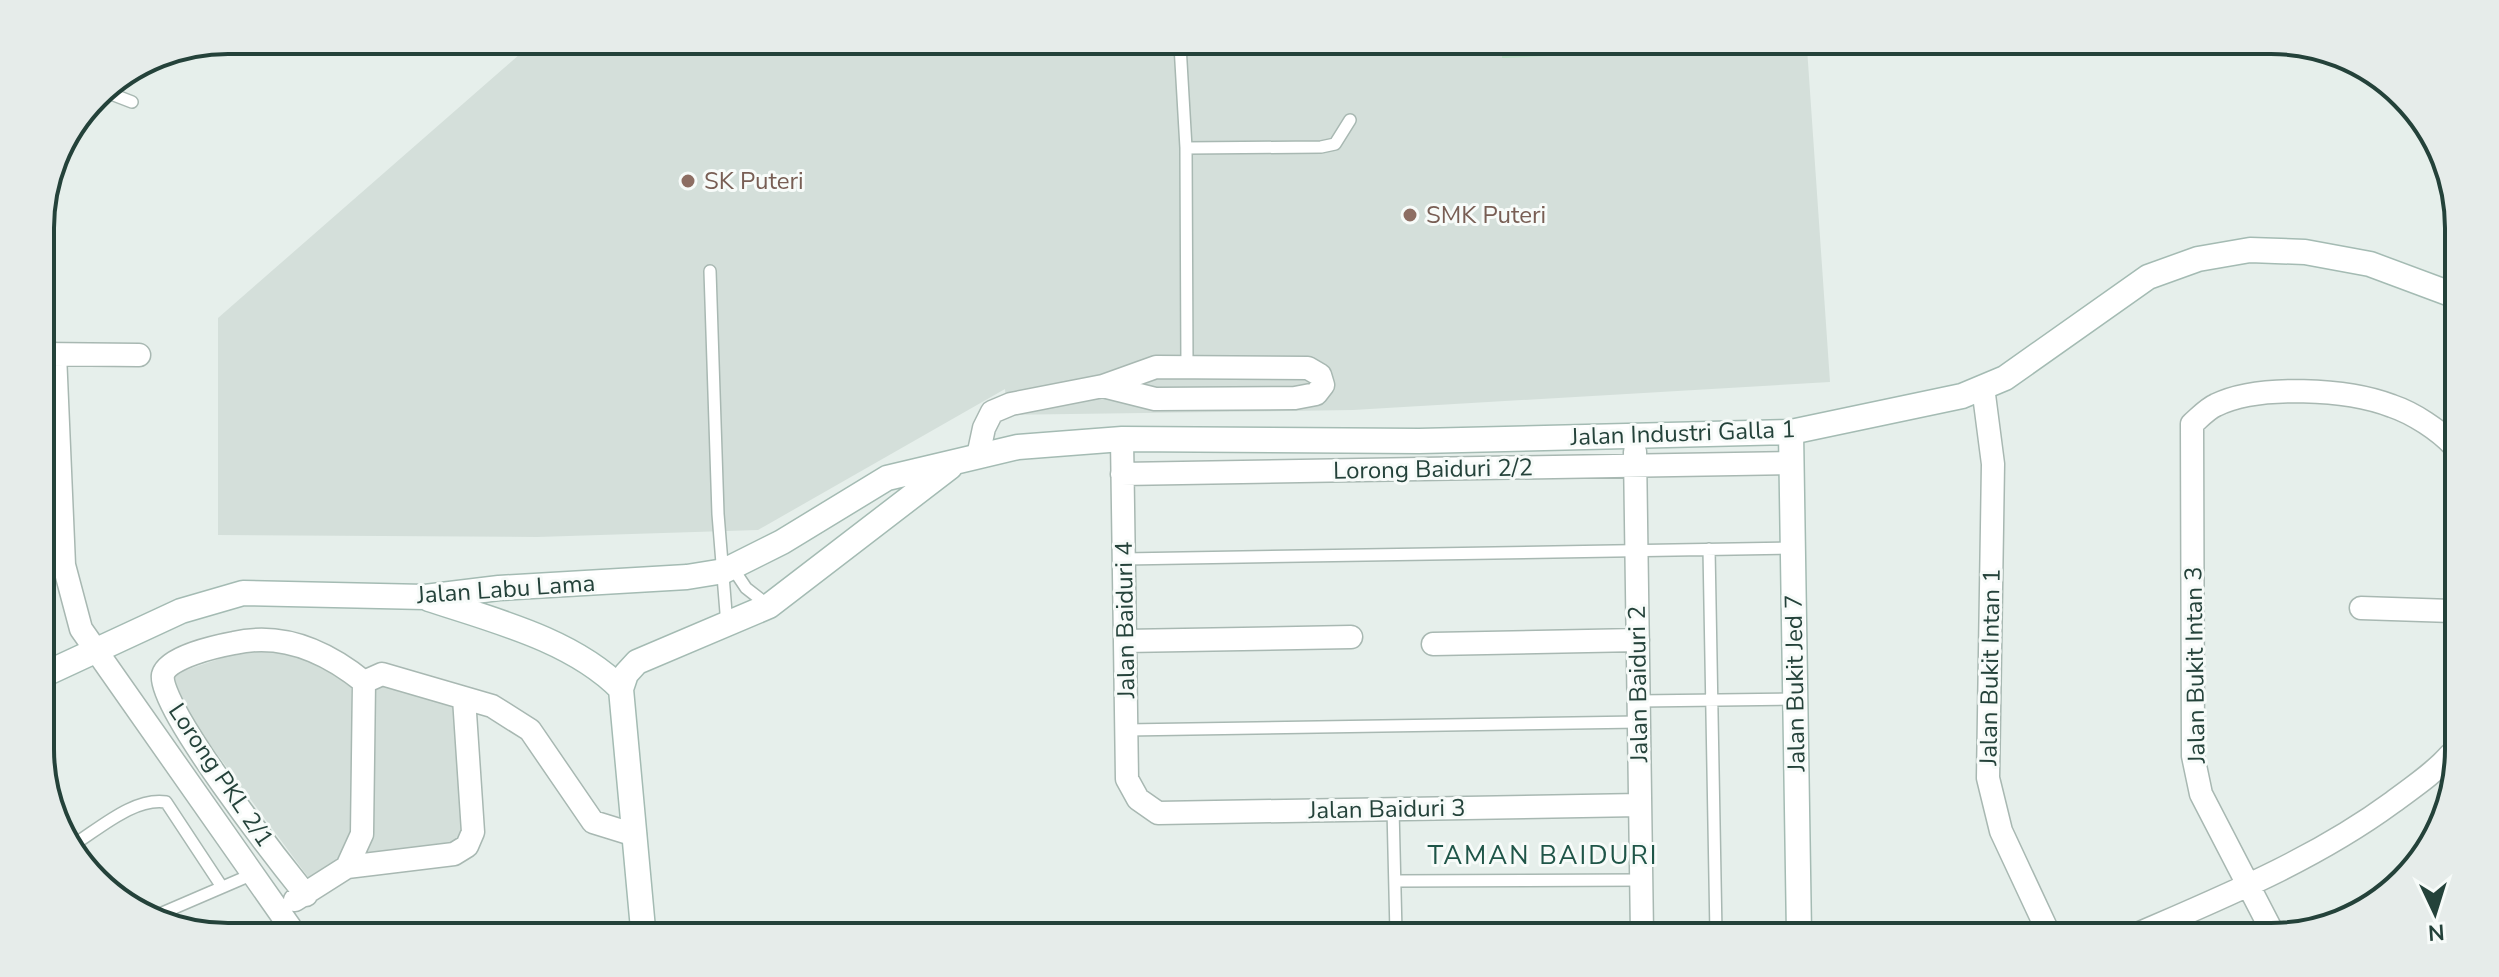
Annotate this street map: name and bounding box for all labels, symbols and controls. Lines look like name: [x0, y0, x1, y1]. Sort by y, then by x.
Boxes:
place label: SK Puteri: [704, 165, 804, 197]
marker: SK Puteri: [679, 172, 697, 190]
place label: SMK Puteri: [1426, 199, 1546, 231]
marker: SMK Puteri: [1401, 206, 1419, 224]
street label: Jalan Industri Galla 1: [1569, 413, 1796, 453]
street label: Lorong Baiduri 2/2: [1333, 451, 1533, 487]
street label: Jalan Baiduri 4: [1108, 541, 1142, 700]
street label: Jalan Bukit Intan 3: [2177, 566, 2213, 765]
street label: Jalan Labu Lama: [415, 567, 596, 611]
street label: Jalan Bukit Intan 1: [1972, 568, 2008, 767]
street label: Jalan Bukit Jed 7: [1777, 594, 1813, 773]
street label: Jalan Baiduri 2: [1621, 605, 1655, 764]
street label: Lorong PKL 2/1: [161, 697, 281, 853]
street label: Jalan Baiduri 3: [1307, 792, 1466, 826]
district label: TAMAN BAIDURI: [1428, 838, 1658, 873]
north arrow: [2395, 873, 2475, 953]
text: N: [2427, 916, 2446, 947]

